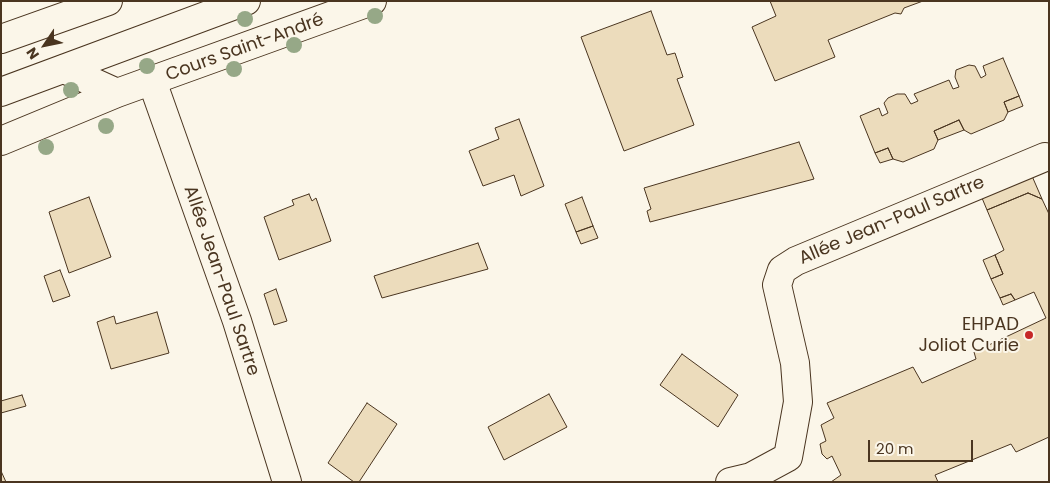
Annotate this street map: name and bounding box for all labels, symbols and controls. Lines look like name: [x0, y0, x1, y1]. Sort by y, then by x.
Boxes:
street label: Cours Saint-André: [163, 9, 327, 87]
north arrow: [20, 20, 70, 70]
text: N: [21, 43, 44, 63]
street label: Allée Jean-Paul Sartre: [796, 172, 988, 270]
street label: Allée Jean-Paul Sartre: [178, 183, 264, 379]
place label: EHPAD Joliot Curie: [918, 314, 1019, 356]
marker: EHPAD Joliot Curie: [1023, 329, 1035, 341]
scale bar: [870, 430, 975, 462]
text: 20 m: [876, 438, 914, 459]

